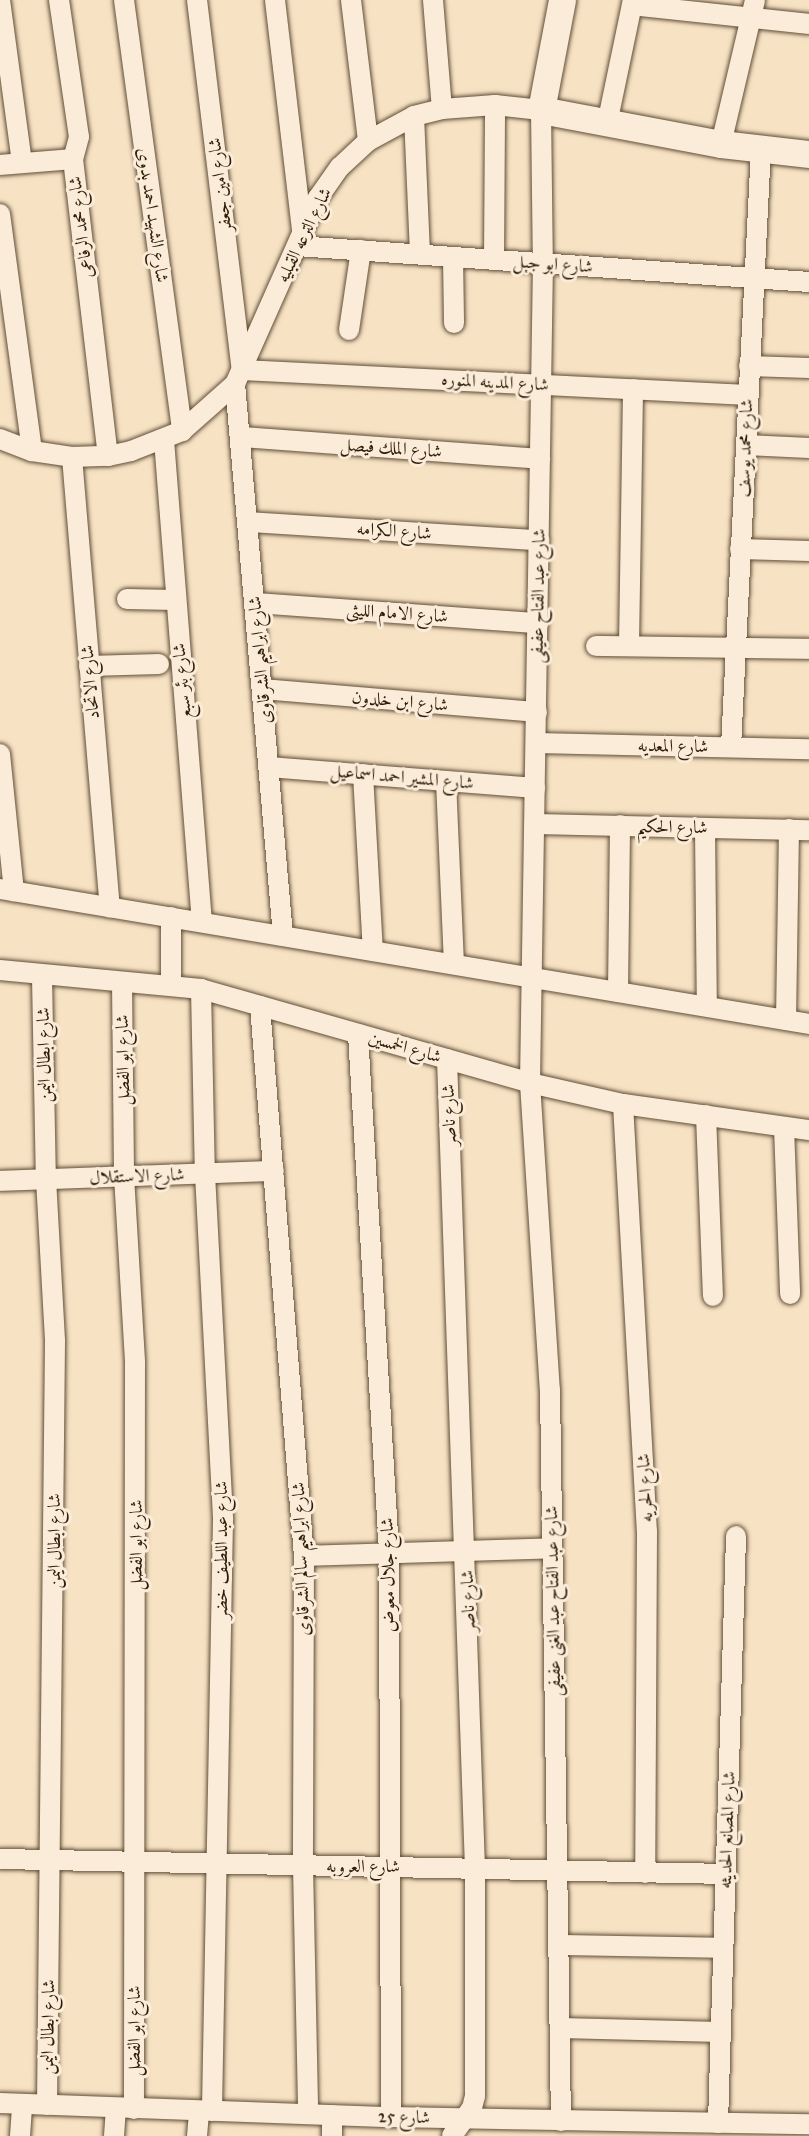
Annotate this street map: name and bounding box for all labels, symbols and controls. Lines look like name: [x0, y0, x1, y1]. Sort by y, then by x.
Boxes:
street label: شارع امين جعفر: [203, 137, 237, 233]
street label: شارع الشهيد احمد بدوى: [133, 146, 173, 284]
street label: شارع محمد الرفاعى: [64, 175, 98, 279]
street label: شارع الترعه القبليه: [272, 184, 336, 286]
street label: شارع ابو جبل: [512, 250, 594, 278]
street label: شارع المدينه المنوره: [441, 368, 549, 396]
street label: شارع محمد يوسف: [732, 398, 758, 498]
street label: شارع الملك فيصل: [339, 434, 443, 462]
street label: شارع الكرامه: [356, 518, 432, 544]
street label: شارع عبد الفتاح عفيفى: [526, 529, 550, 663]
street label: شارع ابراهيم الشرقاوى: [244, 595, 276, 725]
street label: شارع الامام الليثى: [345, 599, 449, 627]
street label: شارع بئر سبع: [168, 642, 196, 720]
street label: شارع الاتحاد: [76, 644, 104, 720]
street label: شارع ابن خلدون: [351, 686, 449, 716]
street label: شارع المعديه: [637, 735, 709, 757]
street label: شارع المشير احمد اسماعيل: [329, 760, 475, 794]
street label: شارع الحكيم: [636, 816, 708, 838]
street label: شارع ابطال اليمن: [32, 1007, 56, 1103]
street label: شارع ابو الفضل: [111, 1014, 135, 1106]
street label: شارع الخمسين: [366, 1026, 444, 1068]
street label: شارع ناصر: [437, 1084, 461, 1146]
street label: شارع الاستقلال: [89, 1164, 185, 1188]
street label: شارع الحريه: [632, 1453, 658, 1523]
street label: شارع عبد اللطيف خضر: [210, 1481, 232, 1619]
street label: شارع ابراهيم سالم الشرقاوى: [288, 1482, 314, 1636]
street label: شارع ابطال اليمن: [43, 1493, 65, 1589]
street label: شارع ابو الفضل: [125, 1500, 147, 1590]
street label: شارع عبد الفتاح عبد الغنى عفيفى: [541, 1506, 565, 1696]
street label: شارع جلال معوض: [376, 1517, 400, 1633]
street label: شارع ناصر: [456, 1570, 480, 1632]
street label: شارع المصانع الحديثه: [714, 1771, 740, 1889]
street label: شارع العروبه: [326, 1855, 400, 1877]
street label: شارع ابطال اليمن: [36, 1979, 60, 2075]
street label: شارع ابو الفضل: [123, 1986, 145, 2076]
street label: شارع 25: [378, 2106, 430, 2128]

